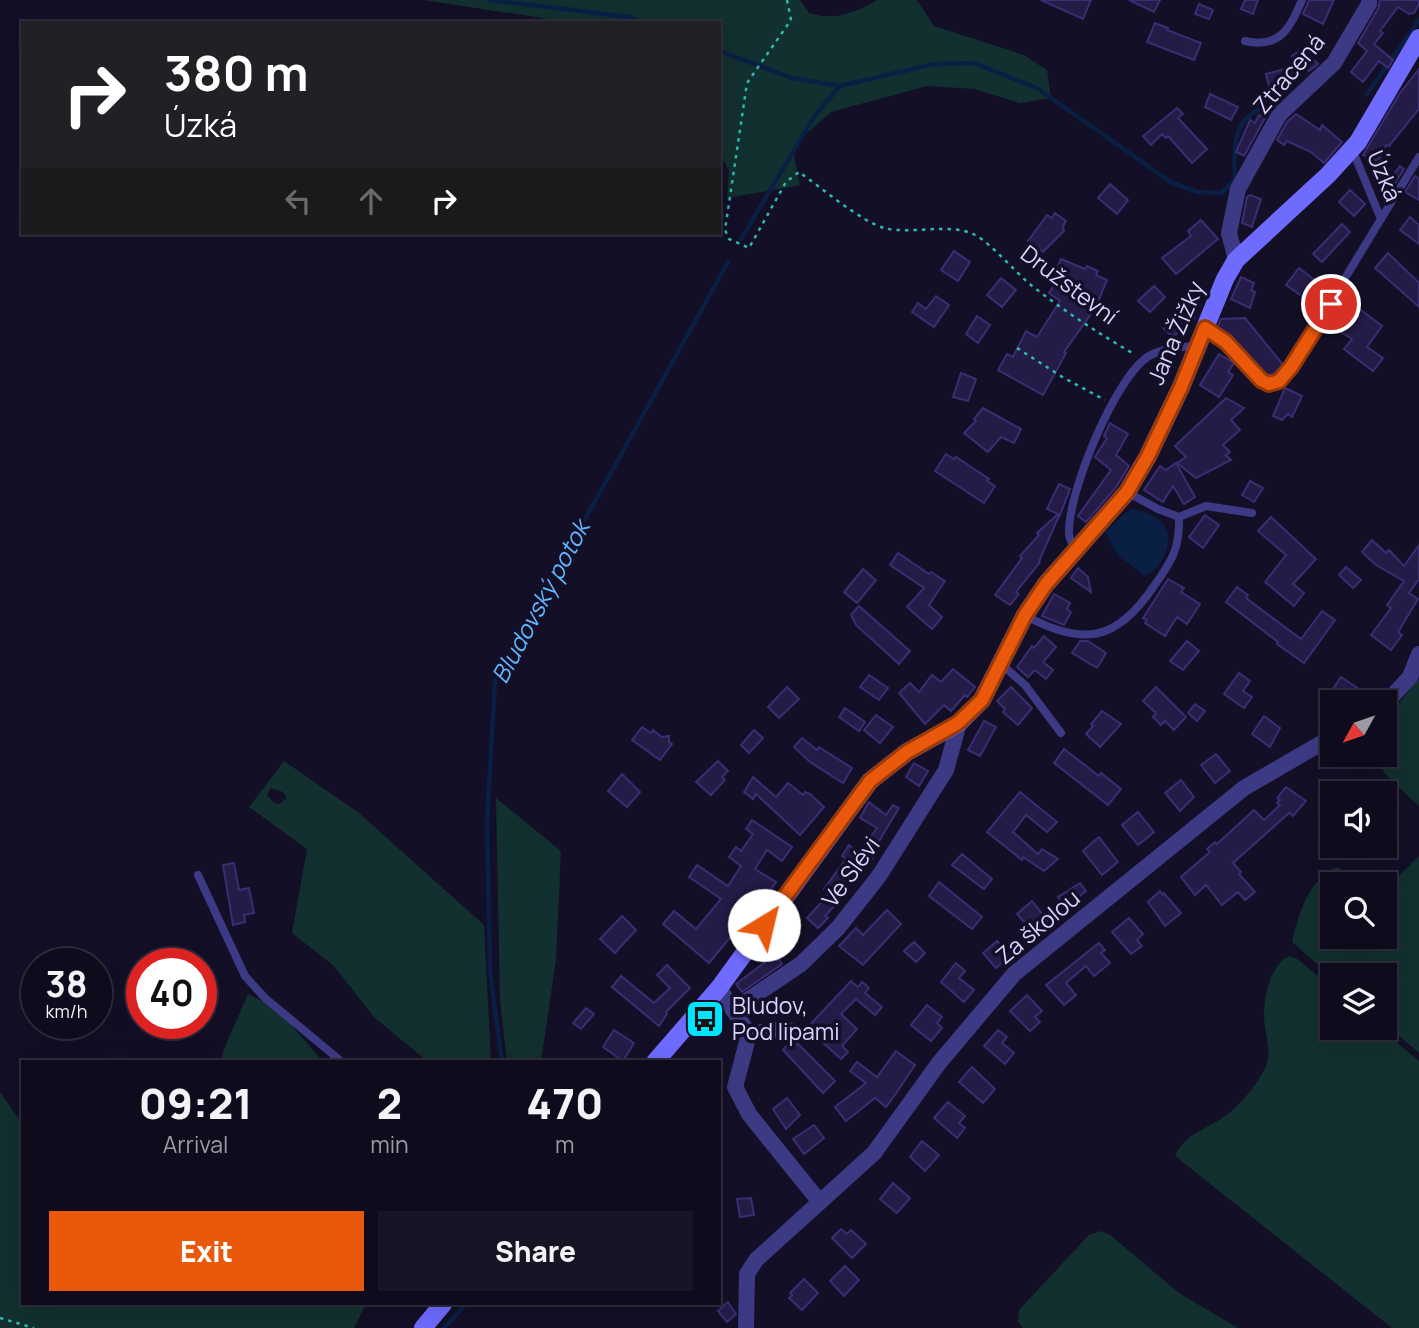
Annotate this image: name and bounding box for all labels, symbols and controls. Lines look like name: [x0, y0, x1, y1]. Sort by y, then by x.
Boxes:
street label: Ztracená: [1245, 26, 1331, 120]
text: 380 m: [164, 39, 309, 106]
icon: right: [49, 49, 140, 140]
text: Úzká: [164, 103, 237, 147]
street label: Úzká: [1360, 145, 1410, 206]
icon: left: [279, 182, 317, 220]
icon: ahead: [352, 182, 390, 220]
icon: right: [425, 182, 463, 220]
street label: Družstevní: [1014, 237, 1125, 331]
pin: [1301, 274, 1361, 334]
street label: Jana Žižky: [1139, 276, 1211, 389]
icon: arrive: [1312, 285, 1350, 323]
water label: Bludovský potok: [483, 511, 598, 688]
north arrow: [1320, 690, 1396, 766]
map controls: [1320, 690, 1397, 1040]
button: sound: [1320, 781, 1397, 858]
street label: Ve Slévi: [814, 830, 887, 913]
button: search: [1320, 872, 1397, 949]
street label: Za školou: [988, 882, 1086, 971]
position arrow: [727, 888, 801, 962]
speed limit sign: 40: [126, 948, 217, 1039]
text: 38: [46, 960, 87, 1008]
button: layers: [1320, 963, 1397, 1040]
place label: Bludov, Pod lipami: [732, 989, 840, 1047]
bus stop icon: Bludov, Pod lipami: [684, 998, 726, 1040]
text: km/h: [46, 999, 87, 1023]
text: 09:21: [139, 1074, 253, 1132]
text: 2: [377, 1074, 402, 1132]
text: 470: [526, 1074, 603, 1132]
text: Arrival: [163, 1128, 228, 1160]
text: min: [370, 1128, 409, 1160]
text: m: [555, 1128, 575, 1160]
button: Exit: [49, 1211, 364, 1291]
button: Share: [378, 1211, 693, 1291]

